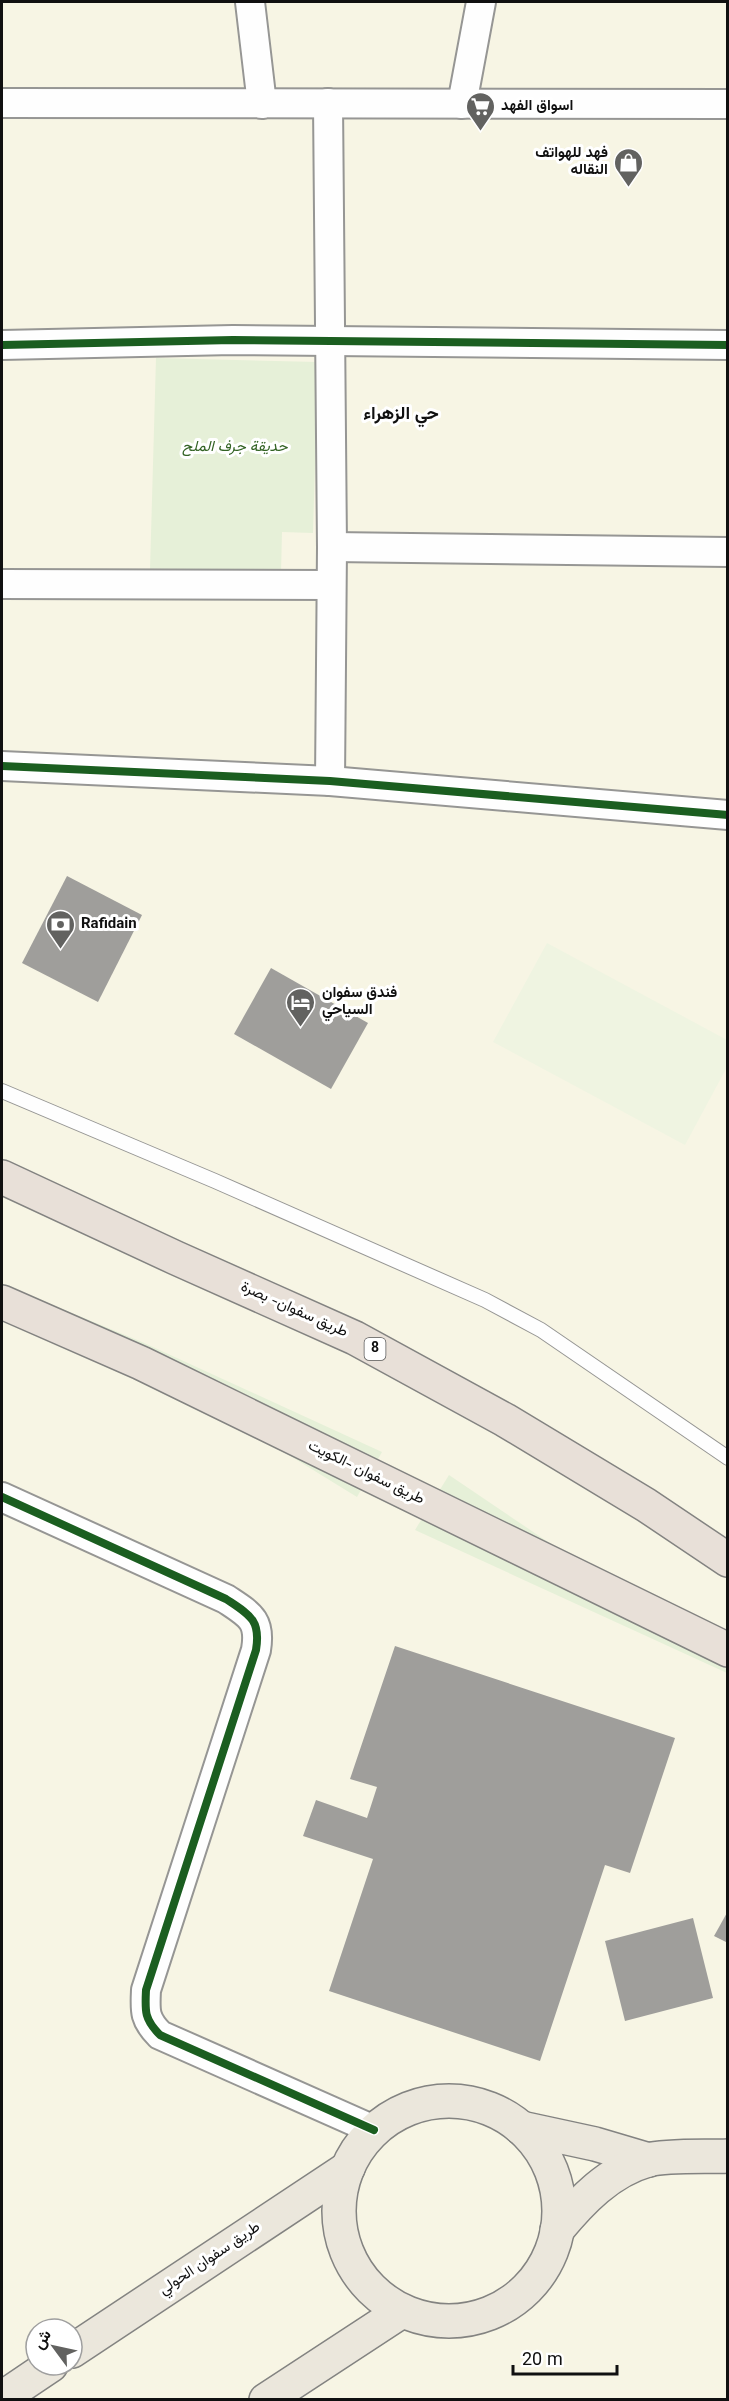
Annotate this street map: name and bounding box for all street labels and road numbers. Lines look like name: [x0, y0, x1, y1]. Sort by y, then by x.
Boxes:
street label: طريق سفوان- بصرة: [237, 1276, 352, 1344]
road number: 8: [364, 1338, 386, 1360]
street label: طريق سفوان -الكويت: [304, 1435, 428, 1511]
street label: طريق سفوان الحولي: [155, 2216, 266, 2302]

